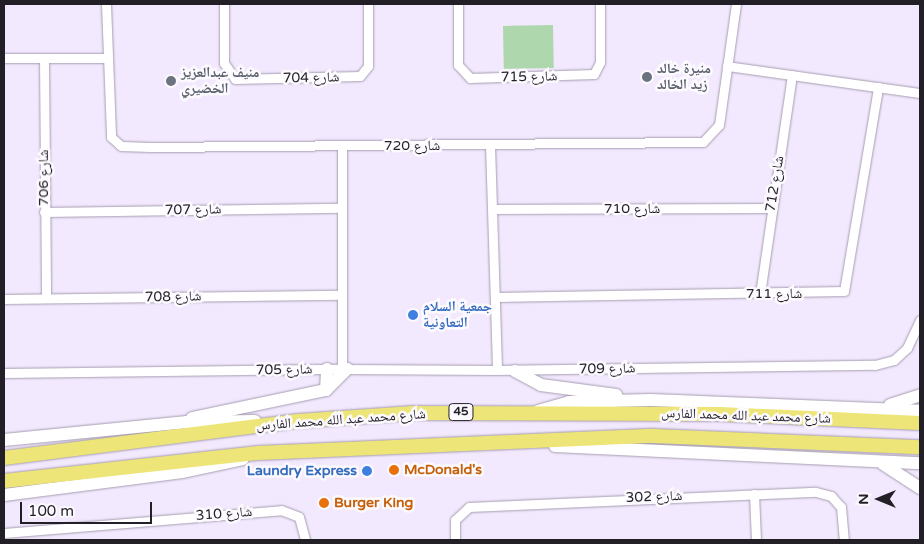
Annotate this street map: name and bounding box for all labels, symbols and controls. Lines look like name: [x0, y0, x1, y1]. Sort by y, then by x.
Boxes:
place label: منيرة خالد زيد الخالد: [657, 61, 711, 94]
place label: منيف عبدالعزيز الخضيري: [181, 65, 259, 98]
street label: شارع 715: [501, 68, 557, 86]
street label: شارع 704: [283, 69, 339, 87]
marker: منيرة خالد زيد الخالد: [641, 71, 653, 83]
marker: منيف عبدالعزيز الخضيري: [165, 75, 177, 87]
street label: شارع 720: [384, 138, 440, 154]
street label: شارع 706: [36, 150, 52, 206]
street label: شارع 712: [762, 155, 788, 213]
street label: شارع 707: [165, 201, 221, 219]
street label: شارع 710: [604, 201, 660, 217]
street label: شارع 711: [746, 286, 802, 302]
street label: شارع 708: [145, 288, 201, 306]
place label: جمعية السلام التعاونية: [423, 299, 492, 332]
marker: جمعية السلام التعاونية: [407, 309, 419, 321]
street label: شارع 709: [579, 360, 635, 378]
street label: شارع 705: [256, 361, 312, 379]
road number: 45: [447, 402, 475, 422]
street label: شارع محمد عبد الله محمد الفارس: [661, 405, 831, 427]
street label: شارع محمد عبد الله محمد الفارس: [256, 406, 426, 434]
place label: McDonald's: [404, 462, 482, 478]
place label: Laundry Express: [247, 463, 357, 479]
marker: McDonald's: [388, 464, 400, 476]
marker: Laundry Express: [361, 465, 373, 477]
north arrow: [854, 474, 904, 524]
street label: شارع 302: [625, 488, 683, 506]
scale bar: [22, 492, 155, 524]
text: N: [855, 493, 872, 505]
place label: Burger King: [334, 495, 413, 511]
marker: Burger King: [318, 497, 330, 509]
text: 100 m: [28, 502, 74, 520]
street label: شارع 310: [195, 504, 253, 524]

